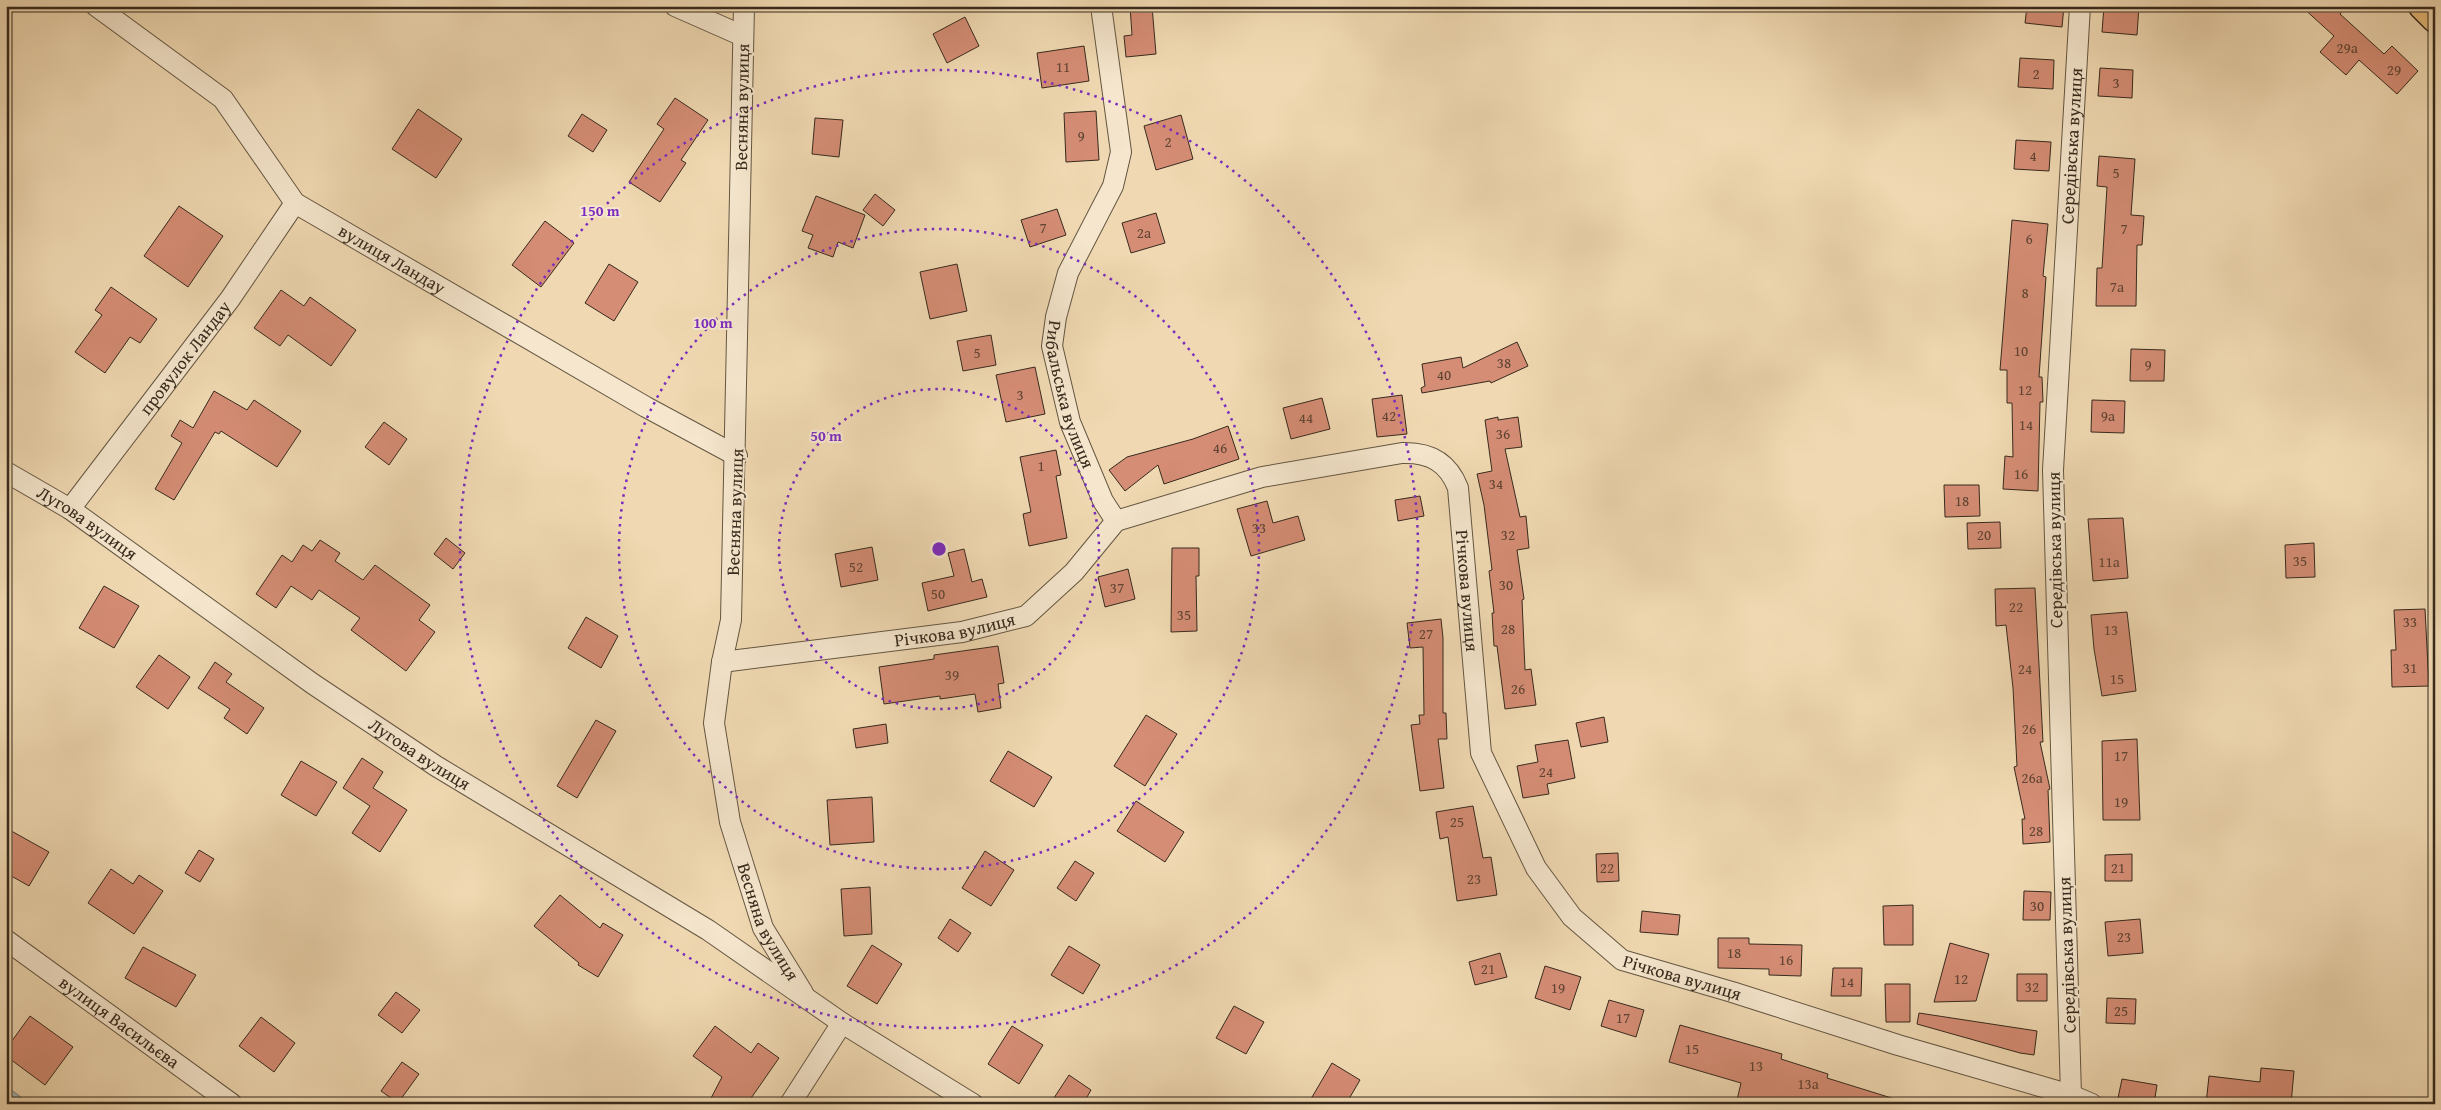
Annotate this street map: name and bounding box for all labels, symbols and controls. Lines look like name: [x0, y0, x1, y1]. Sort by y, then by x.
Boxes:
house number: 29а: [2336, 37, 2359, 58]
street label: Весняна вулиця: [727, 43, 756, 171]
house number: 11: [1056, 56, 1070, 77]
house number: 29: [2387, 59, 2401, 80]
house number: 2: [2032, 63, 2040, 84]
street label: Середівська вулиця: [2053, 67, 2089, 225]
house number: 3: [2112, 72, 2120, 93]
house number: 9: [1077, 125, 1085, 146]
house number: 2: [1164, 131, 1172, 152]
house number: 4: [2029, 145, 2037, 166]
house number: 5: [2112, 162, 2120, 183]
text: 150 m: [580, 200, 620, 221]
street label: вулиця Ландау: [334, 217, 451, 301]
house number: 7: [1039, 217, 1047, 238]
house number: 7: [2120, 218, 2128, 239]
house number: 2а: [1137, 222, 1152, 243]
house number: 6: [2025, 228, 2033, 249]
house number: 7а: [2110, 276, 2125, 297]
house number: 8: [2021, 282, 2029, 303]
street label: провулок Ландау: [132, 295, 237, 420]
text: 100 m: [693, 312, 733, 333]
street label: Рибальська вулиця: [1039, 319, 1102, 472]
house number: 10: [2014, 340, 2028, 361]
house number: 5: [973, 342, 981, 363]
house number: 38: [1497, 352, 1511, 373]
house number: 9: [2144, 354, 2152, 375]
house number: 40: [1437, 364, 1451, 385]
house number: 12: [2018, 379, 2032, 400]
house number: 3: [1016, 384, 1024, 405]
house number: 42: [1382, 405, 1396, 426]
house number: 9а: [2101, 405, 2116, 426]
house number: 44: [1299, 407, 1313, 428]
house number: 14: [2019, 414, 2033, 435]
house number: 36: [1496, 423, 1510, 444]
text: 50 m: [810, 425, 842, 446]
house number: 46: [1213, 437, 1227, 458]
street label: Весняна вулиця: [719, 448, 750, 576]
house number: 1: [1037, 455, 1045, 476]
house number: 16: [2014, 463, 2028, 484]
street label: Середівська вулиця: [2040, 472, 2069, 628]
house number: 34: [1489, 473, 1503, 494]
street label: Лугова вулиця: [32, 479, 143, 567]
house number: 18: [1955, 490, 1969, 511]
house number: 33: [1252, 517, 1266, 538]
house number: 32: [1501, 524, 1515, 545]
house number: 20: [1977, 524, 1991, 545]
street label: Річкова вулиця: [1449, 528, 1486, 653]
centre of rings: [930, 540, 948, 558]
house number: 35: [2293, 550, 2307, 571]
house number: 11а: [2098, 551, 2121, 572]
house number: 52: [849, 556, 863, 577]
house number: 30: [1499, 574, 1513, 595]
house number: 37: [1110, 577, 1124, 598]
house number: 50: [931, 583, 945, 604]
house number: 22: [2009, 596, 2023, 617]
house number: 35: [1177, 604, 1191, 625]
street label: Річкова вулиця: [893, 605, 1018, 653]
house number: 33: [2403, 611, 2417, 632]
house number: 28: [1501, 618, 1515, 639]
house number: 13: [2104, 619, 2118, 640]
house number: 27: [1419, 623, 1433, 644]
house number: 31: [2403, 657, 2417, 678]
house number: 24: [2018, 658, 2032, 679]
house number: 39: [945, 664, 959, 685]
house number: 15: [2110, 668, 2124, 689]
house number: 26: [1511, 678, 1525, 699]
street label: Лугова вулиця: [363, 711, 476, 797]
house number: 26: [2022, 718, 2036, 739]
house number: 17: [2114, 745, 2128, 766]
house number: 24: [1539, 761, 1553, 782]
house number: 26а: [2021, 767, 2044, 788]
house number: 19: [2114, 791, 2128, 812]
house number: 25: [1450, 811, 1464, 832]
house number: 28: [2029, 820, 2043, 841]
house number: 22: [1600, 857, 1614, 878]
house number: 21: [2111, 857, 2125, 878]
street label: Весняна вулиця: [731, 859, 806, 986]
house number: 23: [1467, 868, 1481, 889]
street label: Середівська вулиця: [2050, 876, 2083, 1034]
house number: 30: [2030, 895, 2044, 916]
house number: 23: [2117, 926, 2131, 947]
house number: 18: [1727, 942, 1741, 963]
street label: Річкова вулиця: [1620, 947, 1745, 1007]
house number: 16: [1779, 949, 1793, 970]
house number: 21: [1481, 958, 1495, 979]
house number: 12: [1954, 968, 1968, 989]
street label: вулиця Васильєва: [54, 969, 186, 1075]
house number: 14: [1840, 971, 1854, 992]
house number: 32: [2025, 976, 2039, 997]
house number: 19: [1551, 977, 1565, 998]
house number: 25: [2114, 1000, 2128, 1021]
house number: 17: [1616, 1007, 1630, 1028]
house number: 15: [1685, 1038, 1699, 1059]
house number: 13: [1749, 1055, 1763, 1076]
house number: 13а: [1797, 1073, 1820, 1094]

